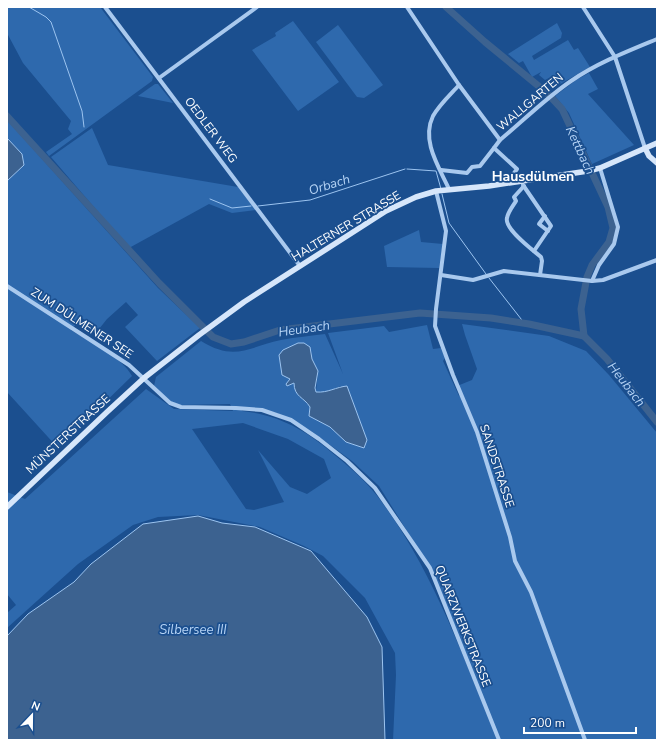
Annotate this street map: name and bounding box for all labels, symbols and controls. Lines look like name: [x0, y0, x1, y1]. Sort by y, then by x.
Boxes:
street label: WALLGARTEN: [493, 69, 567, 135]
street label: OEDLER WEG: [181, 94, 241, 166]
water label: Kettbach: [561, 123, 599, 178]
district label: Hausdülmen: [492, 167, 574, 186]
water label: Orbach: [306, 170, 352, 200]
street label: HALTERNER STRASSE: [288, 187, 404, 265]
street label: ZUM DÜLMENER SEE: [28, 284, 136, 362]
water label: Heubach: [277, 316, 331, 342]
water label: Heubach: [603, 359, 649, 411]
street label: MÜNSTERSTRASSE: [22, 391, 114, 477]
street label: SANDSTRASSE: [476, 422, 518, 510]
street label: QUARZWERKSTRASSE: [431, 563, 495, 689]
water label: Silbersee III: [159, 621, 227, 639]
north arrow: [12, 695, 52, 735]
text: N: [29, 698, 42, 715]
scale bar: [524, 709, 636, 735]
text: 200 m: [530, 715, 565, 731]

